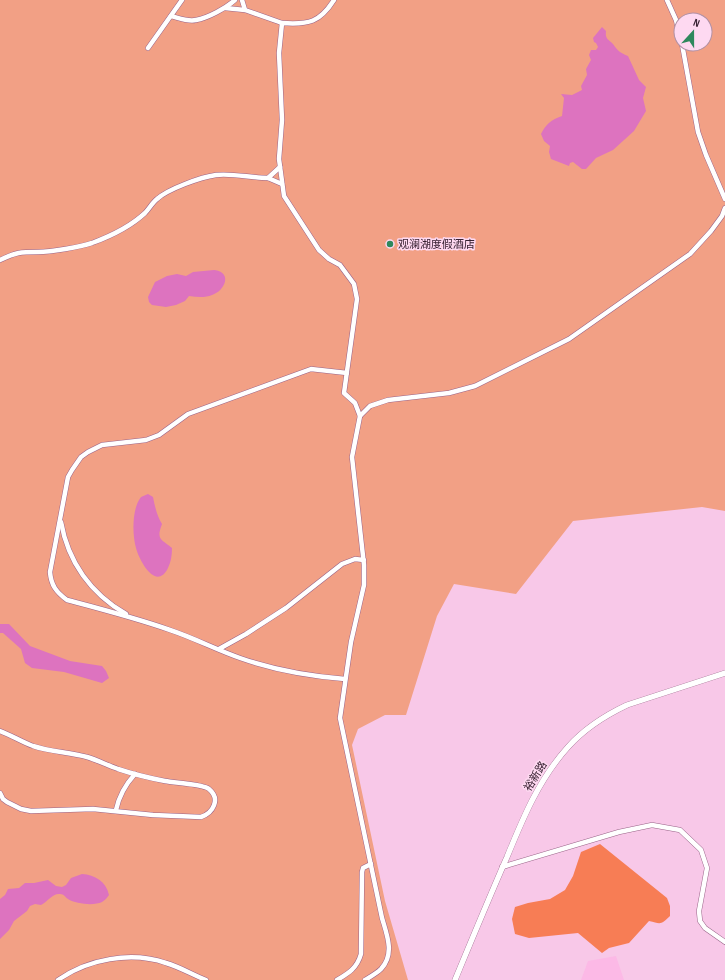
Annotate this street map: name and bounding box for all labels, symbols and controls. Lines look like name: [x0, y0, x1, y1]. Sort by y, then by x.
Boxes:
north arrow: [673, 12, 713, 52]
text: N: [691, 16, 702, 30]
place label: 观澜湖度假酒店: [398, 238, 475, 251]
marker: 观澜湖度假酒店: [385, 239, 395, 249]
street label: 裕新路: [521, 759, 550, 794]

